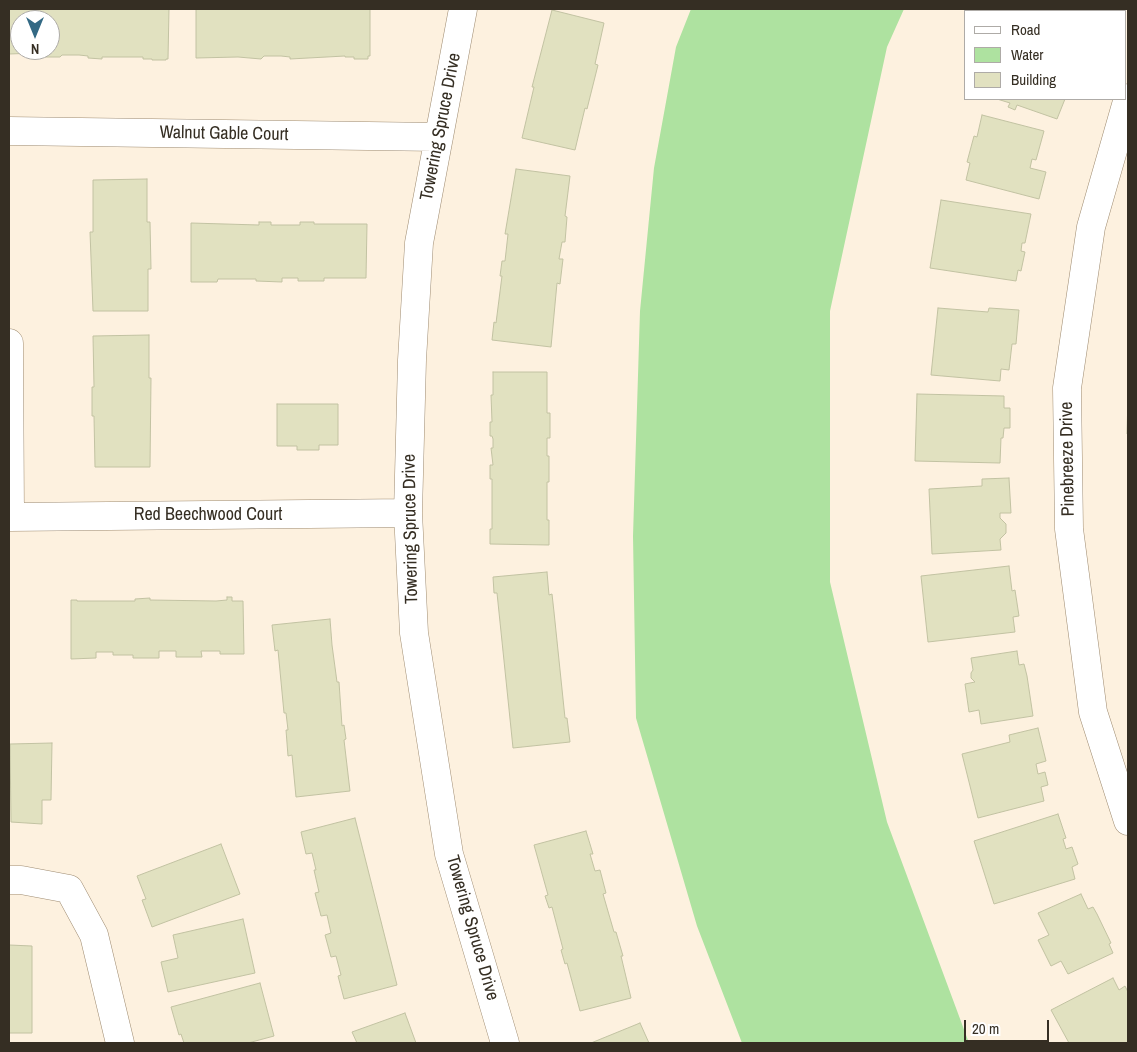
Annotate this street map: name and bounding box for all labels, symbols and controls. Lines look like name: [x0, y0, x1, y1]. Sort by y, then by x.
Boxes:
north arrow: [10, 10, 60, 60]
legend: [964, 10, 1127, 100]
text: Road: [1011, 19, 1040, 40]
text: N: [31, 40, 39, 58]
text: Water: [1011, 44, 1043, 65]
street label: Towering Spruce Drive: [416, 51, 466, 203]
text: Building: [1011, 69, 1056, 90]
street label: Walnut Gable Court: [159, 122, 289, 146]
street label: Pinebreeze Drive: [1056, 401, 1080, 517]
street label: Towering Spruce Drive: [399, 454, 423, 604]
street label: Red Beechwood Court: [134, 504, 282, 526]
street label: Towering Spruce Drive: [441, 853, 503, 1003]
scale bar: [967, 1010, 1052, 1042]
text: 20 m: [972, 1018, 999, 1039]

